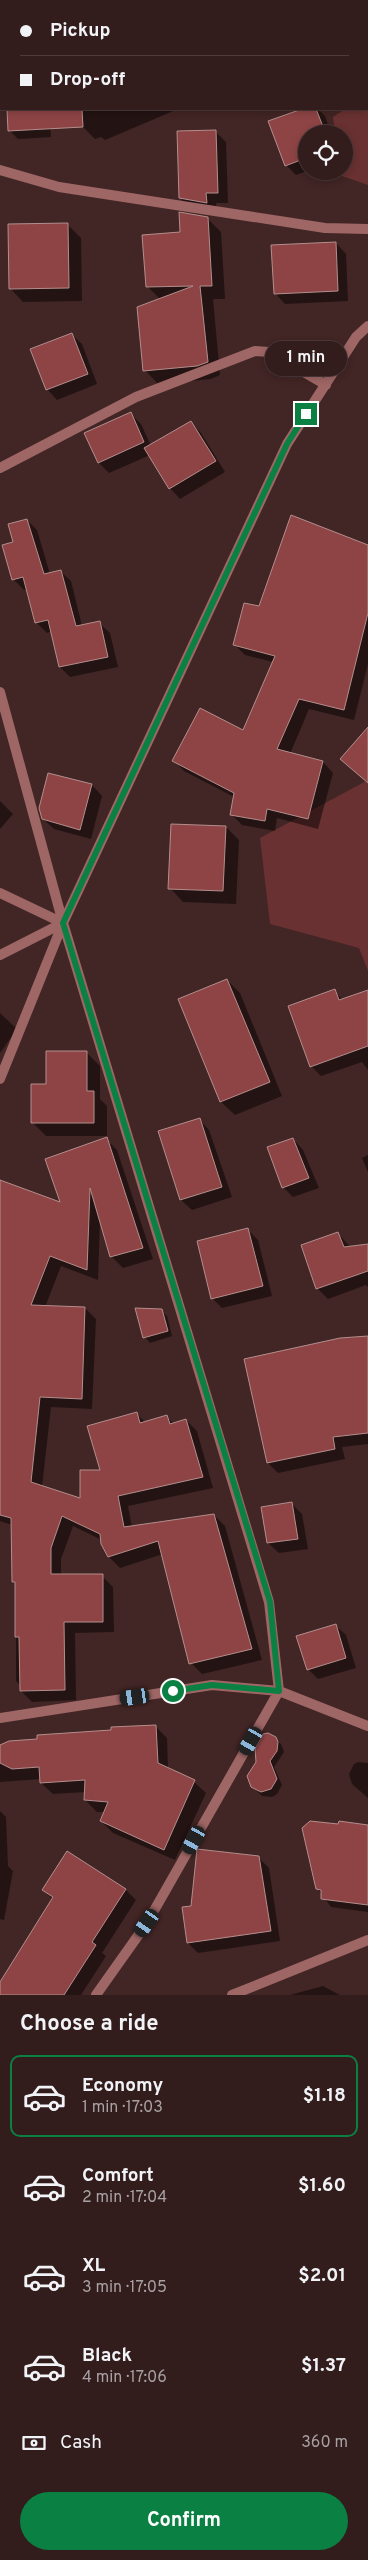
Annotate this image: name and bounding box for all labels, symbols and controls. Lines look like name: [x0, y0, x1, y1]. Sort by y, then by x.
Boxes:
text: Pickup: [50, 19, 110, 43]
text: Drop-off: [50, 68, 125, 92]
map controls: [298, 125, 353, 180]
button: locate: [298, 125, 353, 180]
callout: 1 min: [265, 342, 347, 376]
text: 1 min: [287, 348, 325, 368]
route end: [295, 403, 317, 425]
route start: [162, 1680, 184, 1702]
car: [119, 1687, 150, 1707]
car: [237, 1724, 264, 1758]
car: [180, 1823, 207, 1857]
car: [132, 1906, 161, 1940]
text: Choose a ride: [20, 2011, 158, 2038]
icon: car: [22, 2074, 67, 2119]
text: Economy: [82, 2074, 163, 2098]
text: $1.18: [303, 2084, 346, 2108]
text: 1 min · 17:03: [82, 2098, 163, 2118]
icon: car: [22, 2164, 67, 2209]
text: Comfort: [82, 2164, 154, 2188]
text: $1.60: [298, 2174, 346, 2198]
text: 2 min · 17:04: [82, 2188, 167, 2208]
icon: car: [22, 2254, 67, 2299]
text: XL: [82, 2254, 105, 2278]
text: $2.01: [298, 2264, 346, 2288]
text: 3 min · 17:05: [82, 2278, 167, 2298]
icon: car: [22, 2344, 67, 2389]
text: Black: [82, 2344, 132, 2368]
text: $1.37: [301, 2354, 346, 2378]
text: 4 min · 17:06: [82, 2368, 167, 2388]
icon: cash: [20, 2429, 48, 2457]
text: Cash: [60, 2431, 102, 2455]
text: 360 m: [301, 2433, 348, 2453]
button: Confirm: [20, 2492, 348, 2550]

